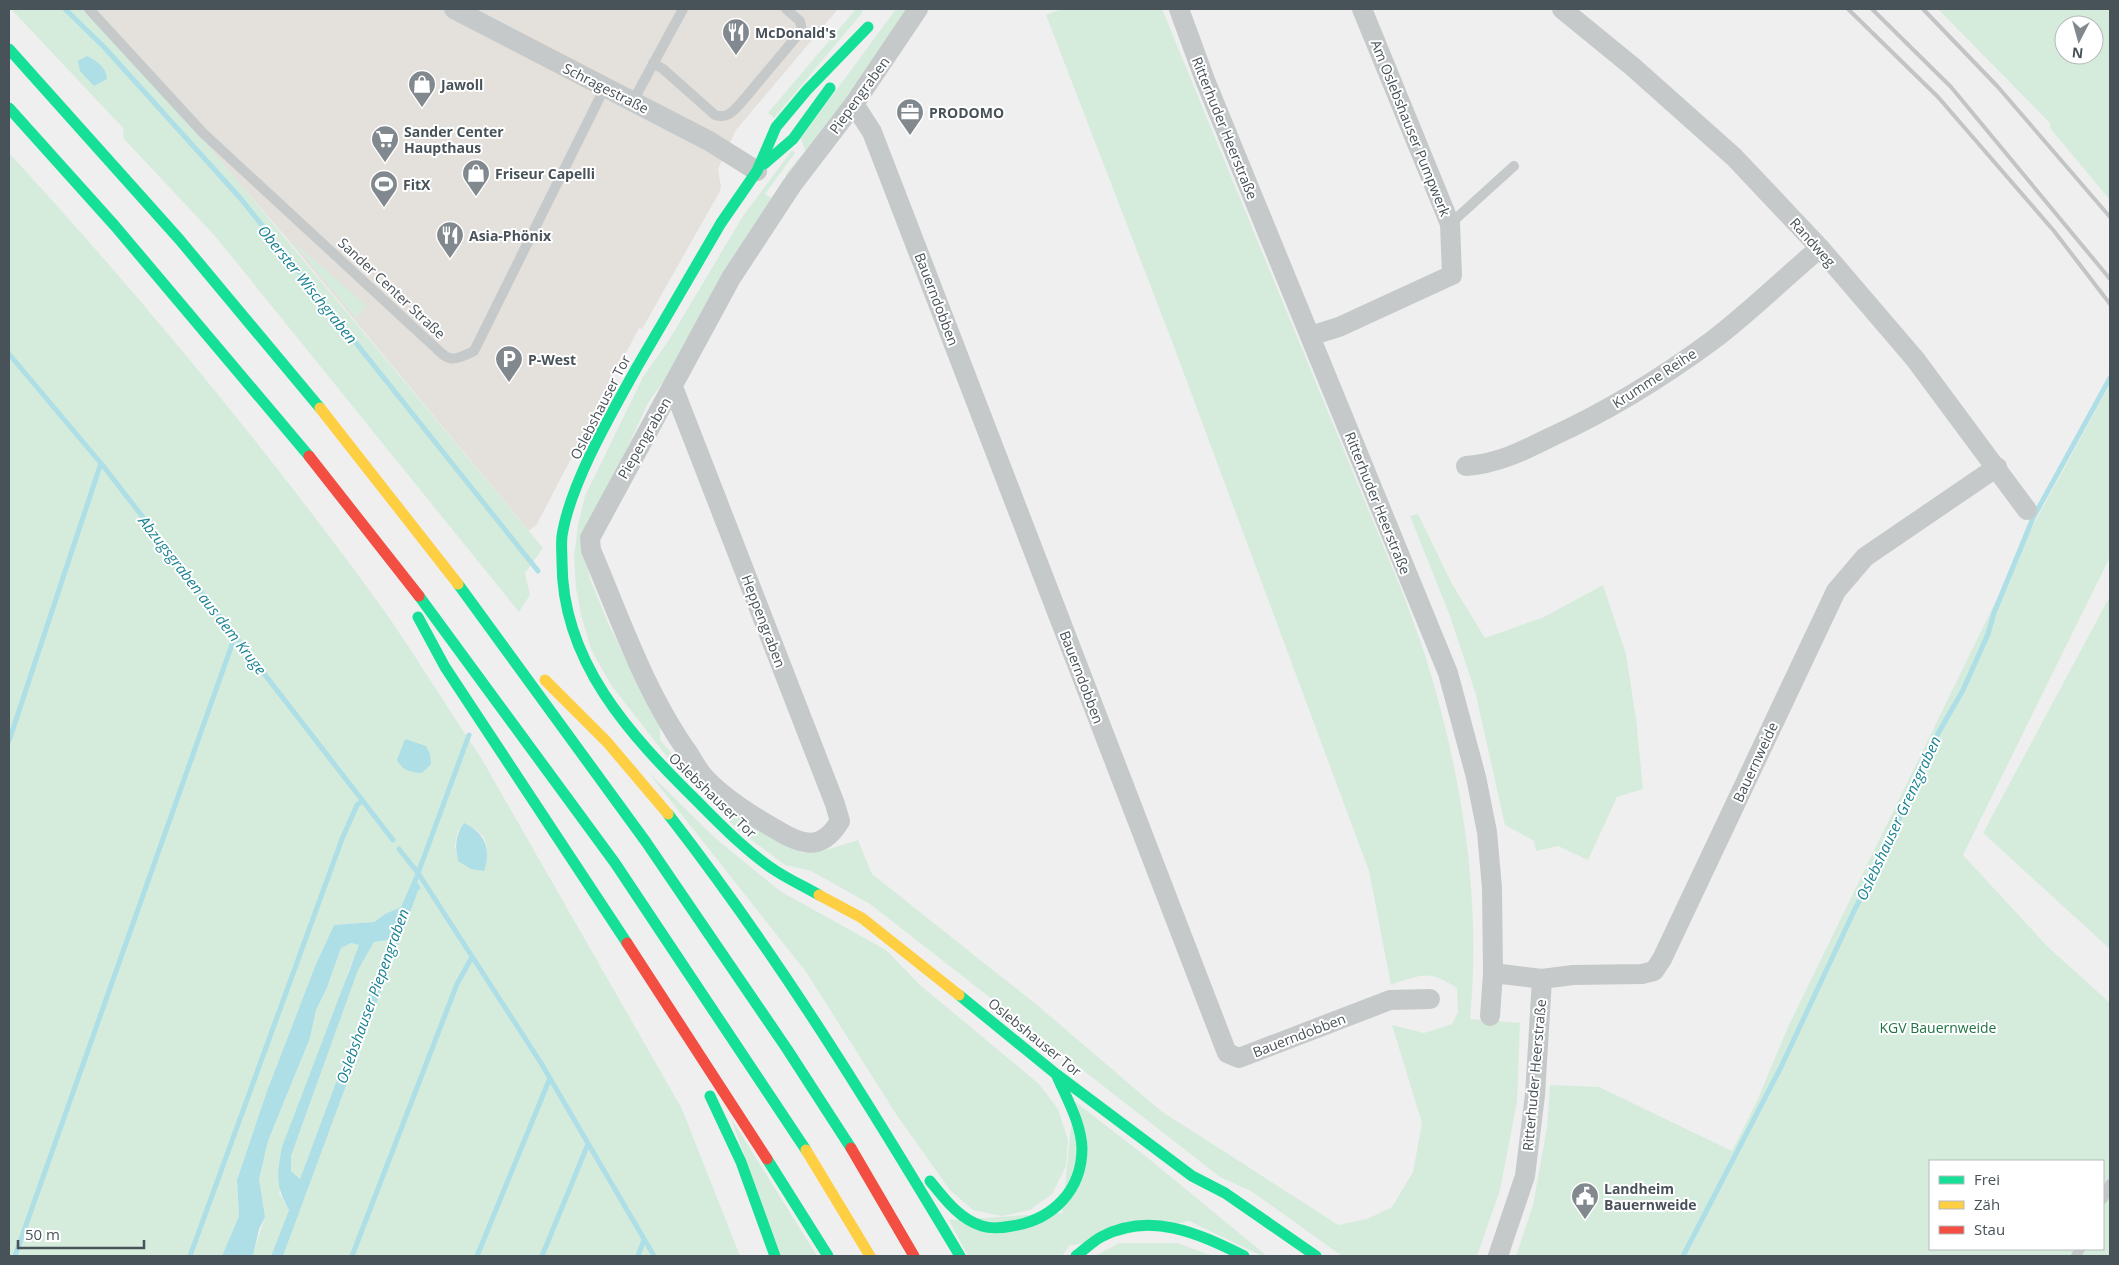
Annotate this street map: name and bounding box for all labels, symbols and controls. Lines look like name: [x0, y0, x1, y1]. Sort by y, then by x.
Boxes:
north arrow: [2054, 15, 2104, 65]
restaurant icon: McDonald's: [721, 17, 751, 56]
place label: McDonald's: [755, 23, 836, 42]
street label: Am Oslebshauser Pumpwerk: [1367, 37, 1455, 220]
text: N: [2071, 43, 2084, 63]
street label: Piepengraben: [825, 53, 893, 137]
street label: Ritterhuder Heerstraße: [1188, 54, 1262, 202]
street label: Schragestraße: [560, 58, 652, 118]
shop icon: Jawoll: [407, 69, 437, 108]
place label: Jawoll: [439, 75, 483, 94]
office icon: PRODOMO: [895, 97, 925, 136]
place label: PRODOMO: [929, 103, 1004, 122]
place label: Sander Center Haupthaus: [404, 122, 504, 157]
supermarket icon: Sander Center Haupthaus: [370, 124, 400, 163]
shop icon: Friseur Capelli: [461, 158, 491, 197]
place label: Friseur Capelli: [495, 164, 595, 183]
sports icon: FitX: [369, 169, 399, 208]
place label: FitX: [403, 175, 431, 194]
street label: Randweg: [1786, 213, 1840, 271]
restaurant icon: Asia-Phönix: [435, 220, 465, 259]
water label: Oberster Wischgraben: [254, 221, 362, 347]
place label: Asia-Phönix: [469, 226, 552, 245]
street label: Sander Center Straße: [334, 233, 450, 343]
street label: Bauerndobben: [911, 250, 963, 348]
parking icon: P-West: [494, 344, 524, 383]
street label: Krumme Reihe: [1608, 344, 1700, 412]
place label: P-West: [528, 350, 576, 369]
street label: Oslebshauser Tor: [565, 351, 635, 463]
street label: Piepengraben: [613, 394, 675, 482]
street label: Ritterhuder Heerstraße: [1341, 429, 1415, 577]
water label: Abzugsgraben aus dem Kruge: [134, 511, 272, 679]
street label: Heppengraben: [738, 572, 790, 670]
street label: Bauerndobben: [1056, 628, 1108, 726]
street label: Bauernweide: [1728, 719, 1782, 805]
water label: Oslebshauser Grenzgraben: [1851, 733, 1945, 903]
street label: Oslebshauser Tor: [665, 748, 761, 842]
water label: Oslebshauser Piepengraben: [331, 906, 413, 1086]
street label: Oslebshauser Tor: [984, 993, 1086, 1081]
street label: Ritterhuder Heerstraße: [1518, 998, 1550, 1152]
street label: Bauerndobben: [1250, 1009, 1348, 1061]
park label: KGV Bauernweide: [1880, 1018, 1997, 1037]
legend: [1929, 1160, 2104, 1250]
text: Frei: [1974, 1169, 2000, 1189]
place label: Landheim Bauernweide: [1604, 1179, 1697, 1214]
public building icon: Landheim Bauernweide: [1570, 1181, 1600, 1220]
text: Zäh: [1974, 1194, 2000, 1214]
scale bar: [18, 1218, 144, 1250]
text: Stau: [1974, 1219, 2005, 1239]
text: 50 m: [25, 1224, 60, 1244]

